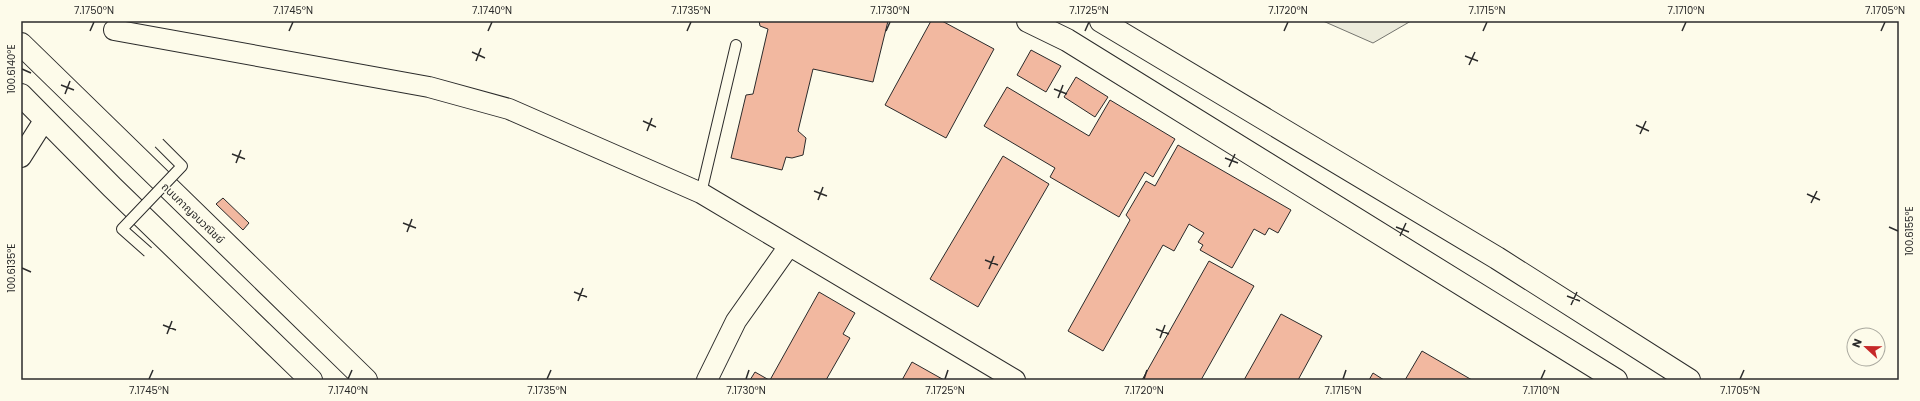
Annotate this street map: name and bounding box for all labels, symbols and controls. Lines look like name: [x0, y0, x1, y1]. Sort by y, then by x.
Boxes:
text: 7.1750°N: [74, 3, 114, 18]
text: 7.1745°N: [273, 3, 313, 18]
text: 7.1740°N: [472, 3, 512, 18]
text: 7.1735°N: [671, 3, 711, 18]
text: 7.1730°N: [870, 3, 910, 18]
text: 7.1725°N: [1069, 3, 1109, 18]
text: 7.1720°N: [1268, 3, 1308, 18]
text: 7.1715°N: [1469, 3, 1505, 18]
text: 7.1710°N: [1668, 3, 1704, 18]
text: 7.1705°N: [1865, 3, 1905, 18]
text: 100.6140°E: [4, 44, 19, 94]
street label: ถนนกาญจนวณิชย์: [158, 179, 228, 247]
text: 100.6155°E: [1902, 206, 1917, 256]
text: 100.6135°E: [4, 244, 19, 292]
north arrow: [1846, 327, 1886, 367]
text: N: [1848, 336, 1866, 350]
text: 7.1745°N: [129, 383, 169, 398]
text: 7.1740°N: [328, 383, 368, 398]
text: 7.1735°N: [527, 383, 567, 398]
text: 7.1730°N: [726, 383, 766, 398]
text: 7.1725°N: [925, 383, 965, 398]
text: 7.1720°N: [1124, 383, 1164, 398]
text: 7.1715°N: [1325, 383, 1361, 398]
text: 7.1710°N: [1523, 383, 1559, 398]
text: 7.1705°N: [1720, 383, 1760, 398]

